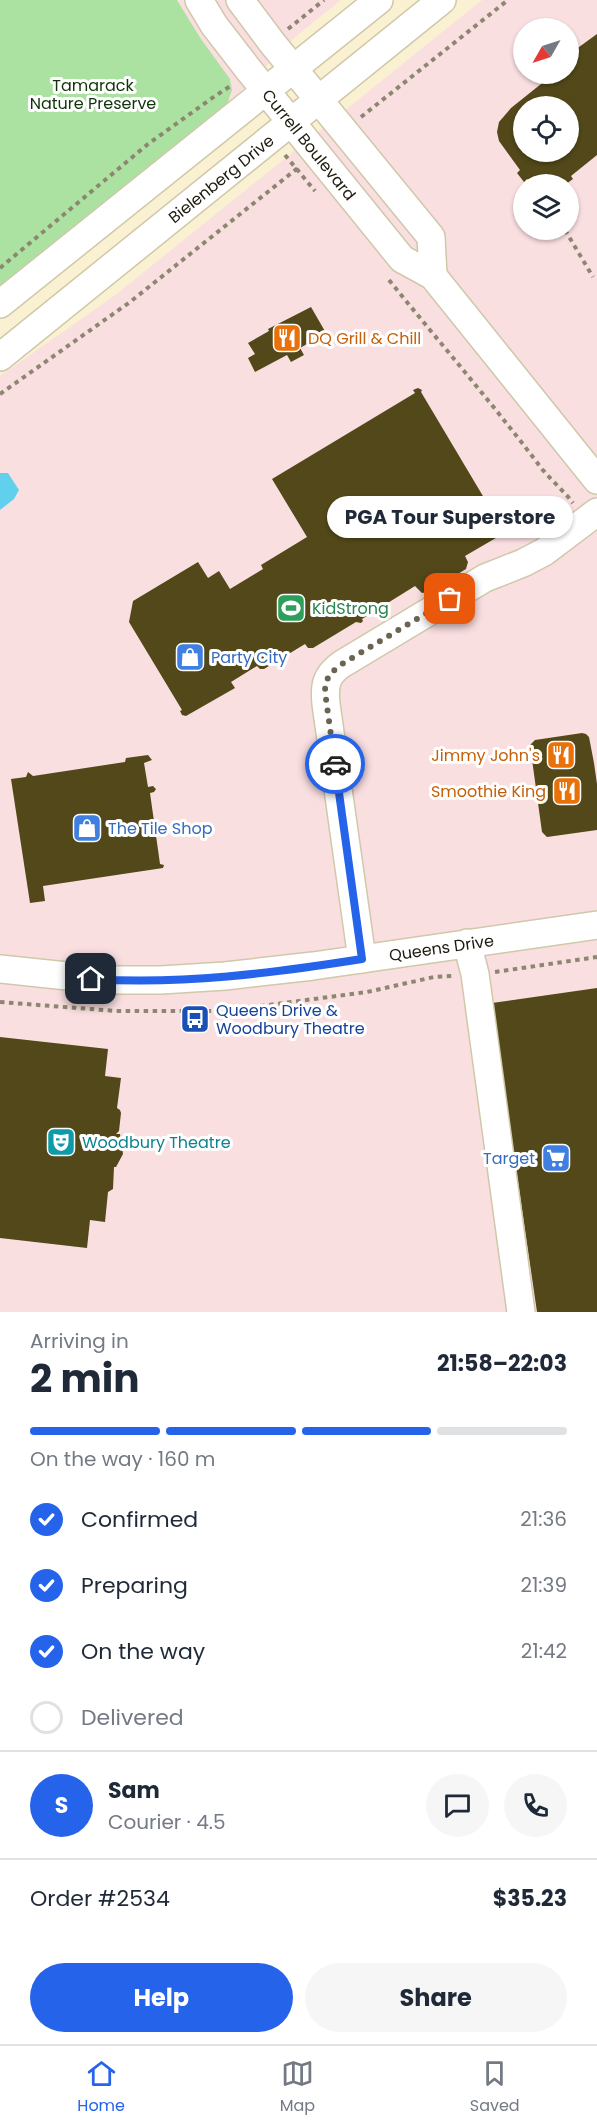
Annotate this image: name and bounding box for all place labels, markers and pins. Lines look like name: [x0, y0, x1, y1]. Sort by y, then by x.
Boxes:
restaurant icon: DQ Grill & Chill: [271, 322, 303, 354]
place label: DQ Grill & Chill: [308, 327, 421, 350]
callout: PGA Tour Superstore: [327, 497, 573, 539]
pin: [424, 573, 475, 624]
sports icon: KidStrong: [275, 592, 307, 624]
place label: KidStrong: [312, 597, 389, 620]
shop icon: Party City: [174, 641, 206, 673]
place label: Party City: [211, 646, 287, 669]
restaurant icon: Jimmy John's: [545, 739, 577, 771]
place label: Jimmy John's: [431, 744, 540, 767]
restaurant icon: Smoothie King: [551, 775, 583, 807]
place label: Smoothie King: [431, 780, 546, 803]
shop icon: The Tile Shop: [71, 812, 103, 844]
place label: The Tile Shop: [108, 817, 213, 840]
pin: [65, 953, 116, 1004]
place label: Queens Drive & Woodbury Theatre: [216, 999, 365, 1040]
bus stop icon: Queens Drive & Woodbury Theatre: [179, 1003, 211, 1035]
theatre icon: Woodbury Theatre: [45, 1126, 77, 1158]
place label: Woodbury Theatre: [82, 1131, 231, 1154]
supermarket icon: Target: [540, 1142, 572, 1174]
place label: Target: [483, 1147, 535, 1170]

